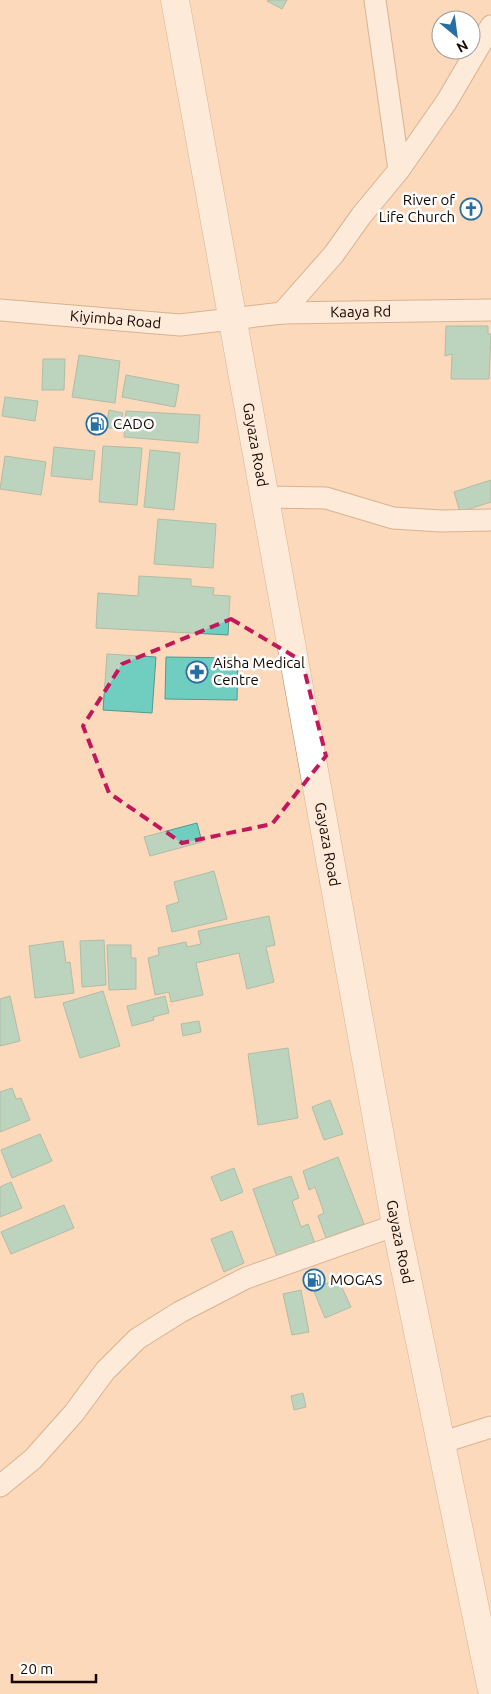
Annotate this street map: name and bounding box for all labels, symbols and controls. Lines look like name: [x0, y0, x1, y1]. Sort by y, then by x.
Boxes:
north arrow: [431, 10, 481, 60]
text: N: [454, 37, 471, 56]
place label: River of Life Church: [379, 191, 455, 225]
church icon: River of Life Church: [459, 197, 483, 221]
street label: Kaaya Rd: [330, 302, 391, 320]
street label: Kiyimba Road: [69, 307, 162, 331]
street label: Gayaza Road: [240, 401, 272, 488]
fuel station icon: CADO: [85, 412, 109, 436]
place label: CADO: [113, 415, 155, 432]
place label: Aisha Medical Centre: [213, 654, 305, 688]
pharmacy icon: Aisha Medical Centre: [185, 660, 209, 684]
street label: Gayaza Road: [312, 801, 344, 888]
street label: Gayaza Road: [384, 1198, 417, 1285]
fuel station icon: MOGAS: [302, 1268, 326, 1292]
place label: MOGAS: [330, 1271, 383, 1288]
scale bar: [12, 1652, 96, 1684]
text: 20 m: [20, 1660, 53, 1677]

